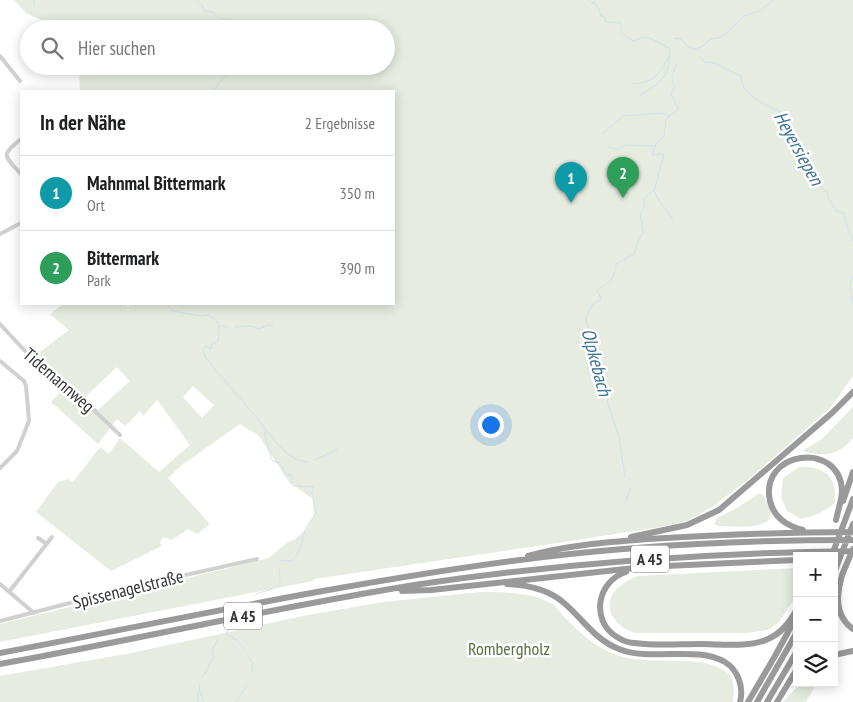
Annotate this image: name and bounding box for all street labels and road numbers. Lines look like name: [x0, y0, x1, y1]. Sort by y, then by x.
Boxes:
street label: Tidemannweg: [18, 343, 100, 417]
road number: A 45: [631, 546, 669, 572]
street label: Spissenagelstraße: [70, 564, 186, 614]
road number: A 45: [224, 602, 262, 630]

